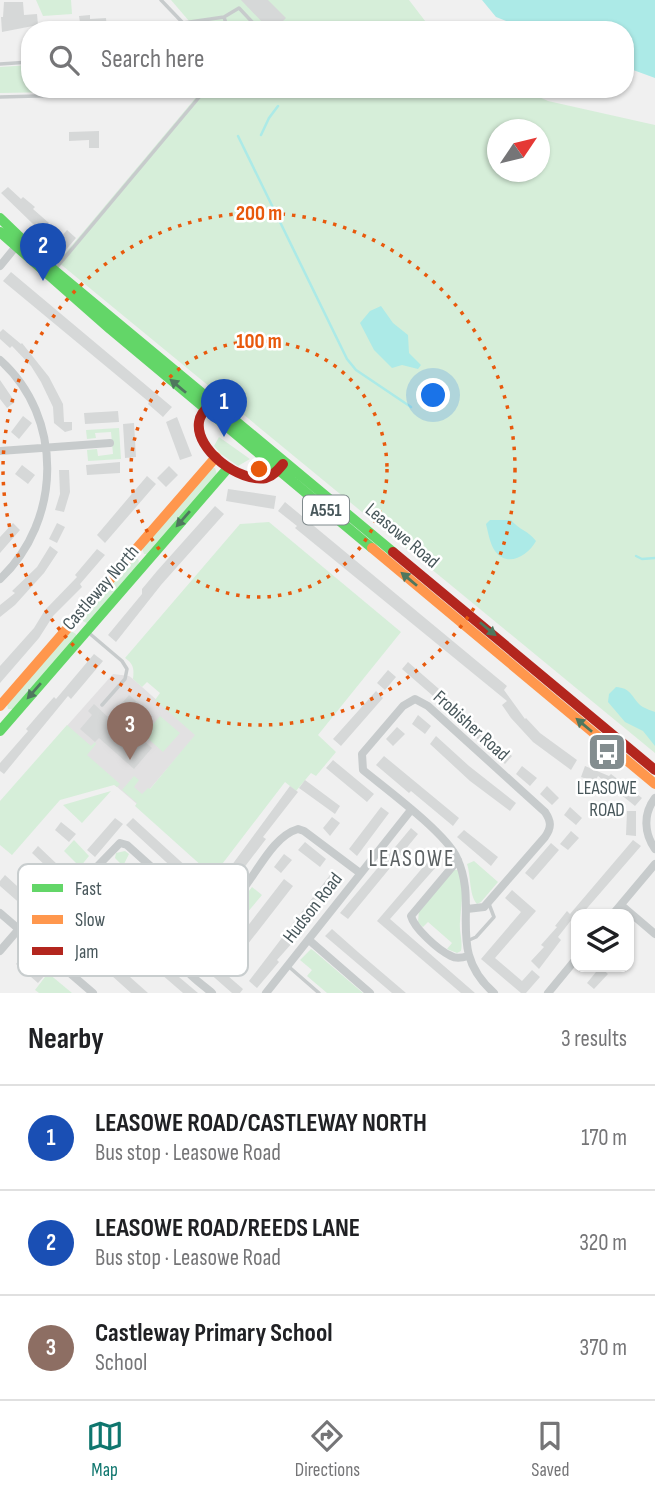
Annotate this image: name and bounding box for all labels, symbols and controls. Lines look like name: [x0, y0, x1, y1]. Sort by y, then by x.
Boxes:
search box: [21, 21, 634, 98]
icon: search: [45, 41, 83, 79]
text: Search here: [101, 44, 204, 75]
north arrow: [487, 119, 550, 182]
text: 200 m: [236, 201, 282, 226]
pin: 2: [20, 223, 66, 281]
text: 100 m: [236, 329, 282, 354]
your location: [416, 378, 450, 412]
one-way arrow: [170, 379, 187, 394]
pin: 1: [201, 379, 247, 437]
centre of rings: [247, 457, 271, 481]
road number: A551: [303, 496, 349, 524]
street label: Leasowe Road: [360, 498, 444, 574]
one-way arrow: [176, 511, 191, 528]
street label: Castleway North: [58, 541, 144, 635]
one-way arrow: [401, 572, 418, 587]
one-way arrow: [479, 621, 496, 636]
one-way arrow: [27, 683, 42, 700]
street label: Frobisher Road: [428, 686, 514, 766]
pin: 3: [107, 702, 153, 760]
one-way arrow: [575, 717, 593, 732]
bus stop icon: LEASOWE ROAD: [586, 731, 628, 773]
place label: LEASOWE ROAD: [577, 777, 637, 822]
district label: LEASOWE: [368, 845, 456, 873]
legend: [18, 864, 248, 976]
street label: Hudson Road: [278, 868, 348, 948]
text: Fast: [75, 878, 102, 901]
text: Slow: [75, 909, 105, 932]
map controls: [571, 909, 634, 972]
button: layers: [571, 909, 634, 972]
text: Jam: [74, 941, 98, 964]
text: Nearby: [28, 1021, 104, 1057]
text: 3 results: [561, 1025, 627, 1053]
text: LEASOWE ROAD/CASTLEWAY NORTH: [95, 1108, 427, 1139]
text: 1: [46, 1124, 56, 1152]
text: 170 m: [581, 1124, 627, 1152]
text: Bus stop · Leasowe Road: [95, 1139, 281, 1167]
text: LEASOWE ROAD/REEDS LANE: [95, 1213, 360, 1244]
text: 2: [46, 1229, 56, 1257]
text: 320 m: [579, 1229, 627, 1257]
text: Bus stop · Leasowe Road: [95, 1244, 281, 1272]
text: Castleway Primary School: [95, 1318, 333, 1349]
text: 3: [46, 1334, 56, 1362]
text: 370 m: [580, 1334, 627, 1362]
text: School: [95, 1349, 147, 1377]
tab: Map: [86, 1417, 124, 1482]
tab: Directions: [295, 1417, 360, 1482]
tab: Saved: [531, 1417, 569, 1482]

